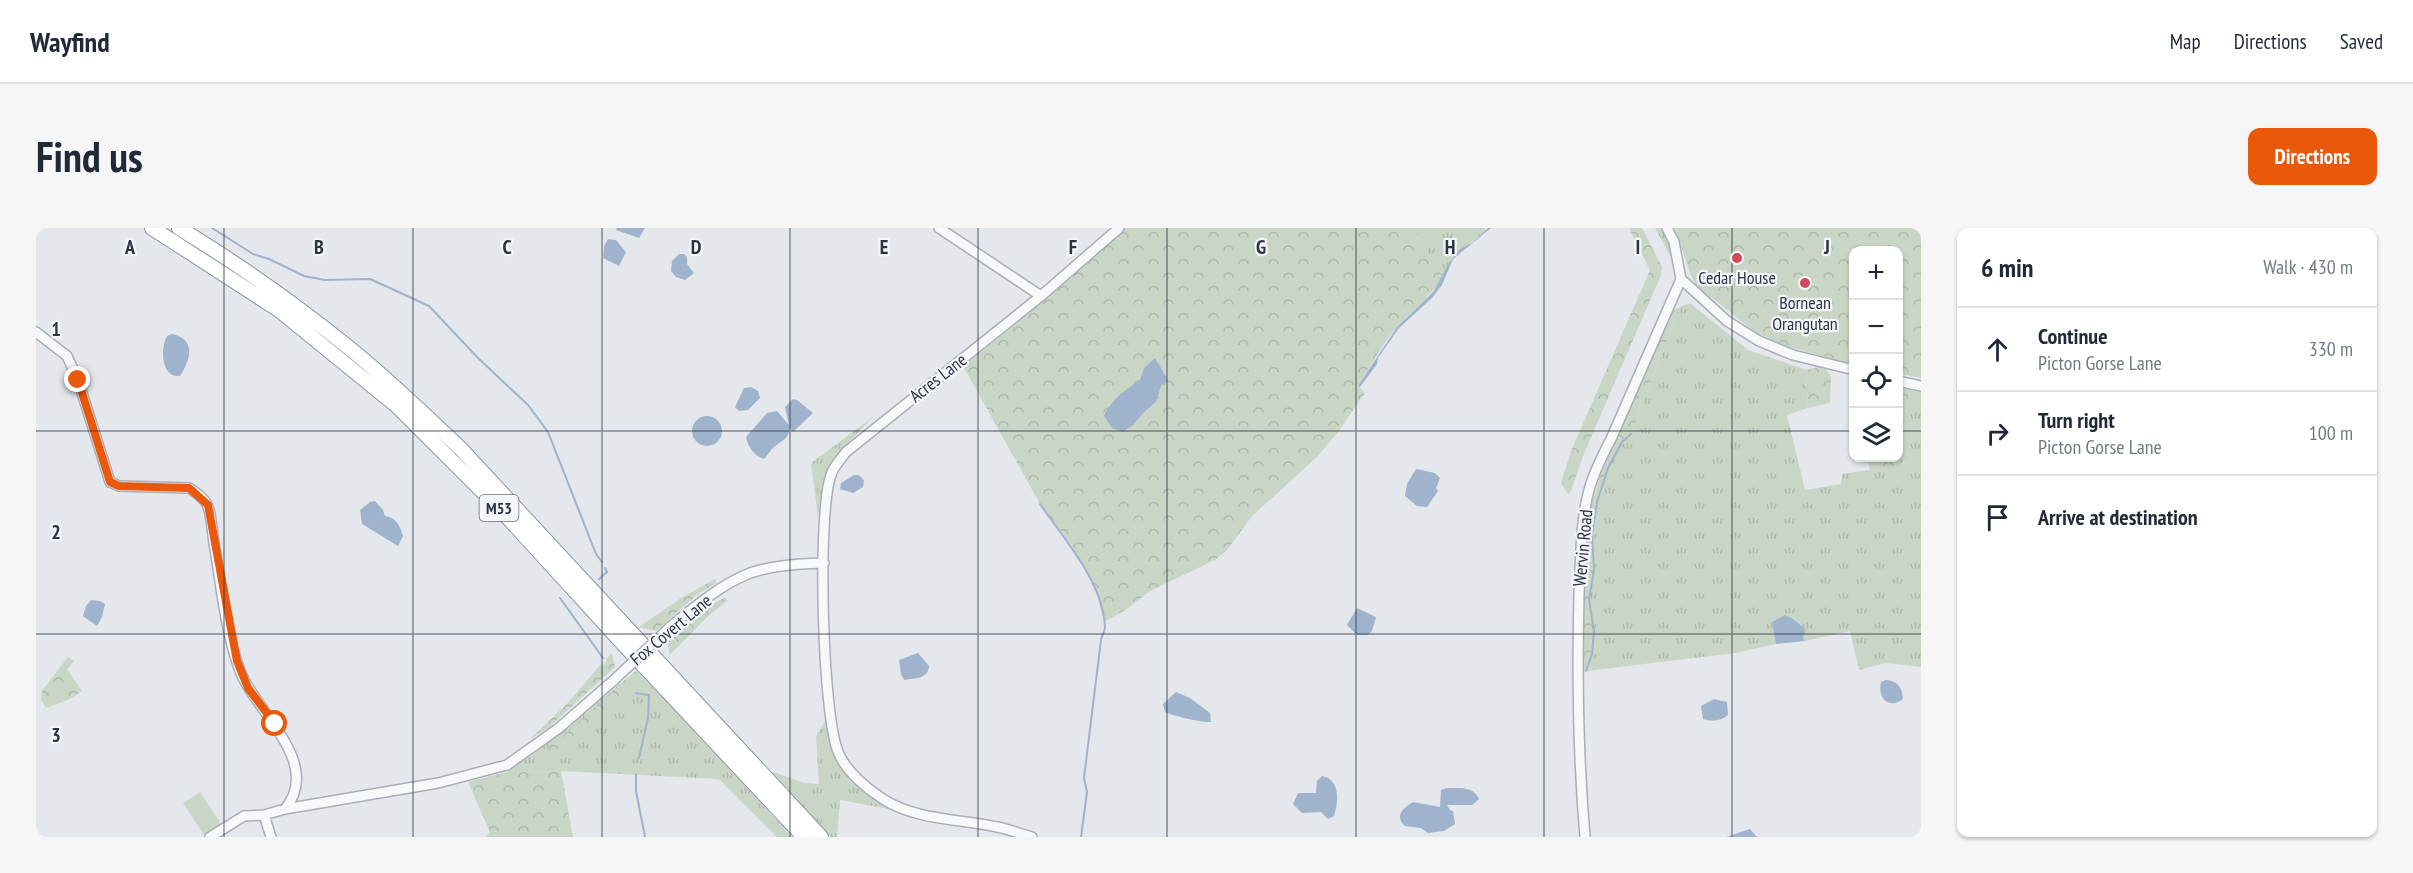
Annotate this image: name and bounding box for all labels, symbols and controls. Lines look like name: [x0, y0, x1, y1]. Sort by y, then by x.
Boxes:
text: Wayfind: [30, 23, 110, 60]
text: Map: [2170, 28, 2201, 55]
text: Directions: [2234, 28, 2307, 55]
text: Saved: [2340, 28, 2383, 55]
button: Directions: [2248, 128, 2377, 185]
text: Find us: [36, 129, 143, 184]
text: A: [124, 234, 136, 260]
text: B: [314, 234, 324, 260]
text: C: [502, 234, 512, 260]
text: D: [691, 234, 702, 260]
text: E: [880, 234, 888, 260]
text: F: [1069, 234, 1077, 260]
text: G: [1256, 234, 1266, 260]
text: H: [1445, 234, 1455, 260]
text: I: [1636, 234, 1640, 260]
text: J: [1823, 234, 1830, 260]
map controls: [1849, 246, 1903, 462]
button: +: [1849, 246, 1903, 300]
marker: Cedar House: [1730, 251, 1744, 265]
text: 6 min: [1981, 251, 2034, 284]
text: Walk · 430 m: [2263, 254, 2353, 280]
place label: Cedar House: [1698, 266, 1776, 289]
marker: Bornean Orangutan: [1798, 276, 1812, 290]
place label: Bornean Orangutan: [1772, 291, 1838, 335]
button: −: [1849, 300, 1903, 354]
text: 1: [51, 316, 61, 342]
text: Continue: [2038, 322, 2108, 350]
icon: ahead: [1981, 333, 2014, 366]
text: 330 m: [2309, 336, 2353, 362]
street label: Acres Lane: [904, 348, 971, 407]
text: Picton Gorse Lane: [2038, 350, 2162, 376]
button: locate: [1849, 354, 1903, 408]
route end: [64, 366, 90, 392]
text: Turn right: [2038, 406, 2115, 434]
button: layers: [1849, 408, 1903, 462]
icon: right: [1981, 417, 2014, 450]
text: 100 m: [2309, 420, 2353, 446]
text: Picton Gorse Lane: [2038, 434, 2162, 460]
road number: M53: [480, 495, 518, 521]
icon: arrive: [1981, 501, 2014, 534]
text: Arrive at destination: [2038, 503, 2198, 531]
street label: Wervin Road: [1568, 509, 1597, 587]
text: 2: [51, 519, 61, 545]
street label: Fox Covert Lane: [625, 589, 716, 670]
route start: [261, 710, 287, 736]
text: 3: [51, 722, 61, 748]

